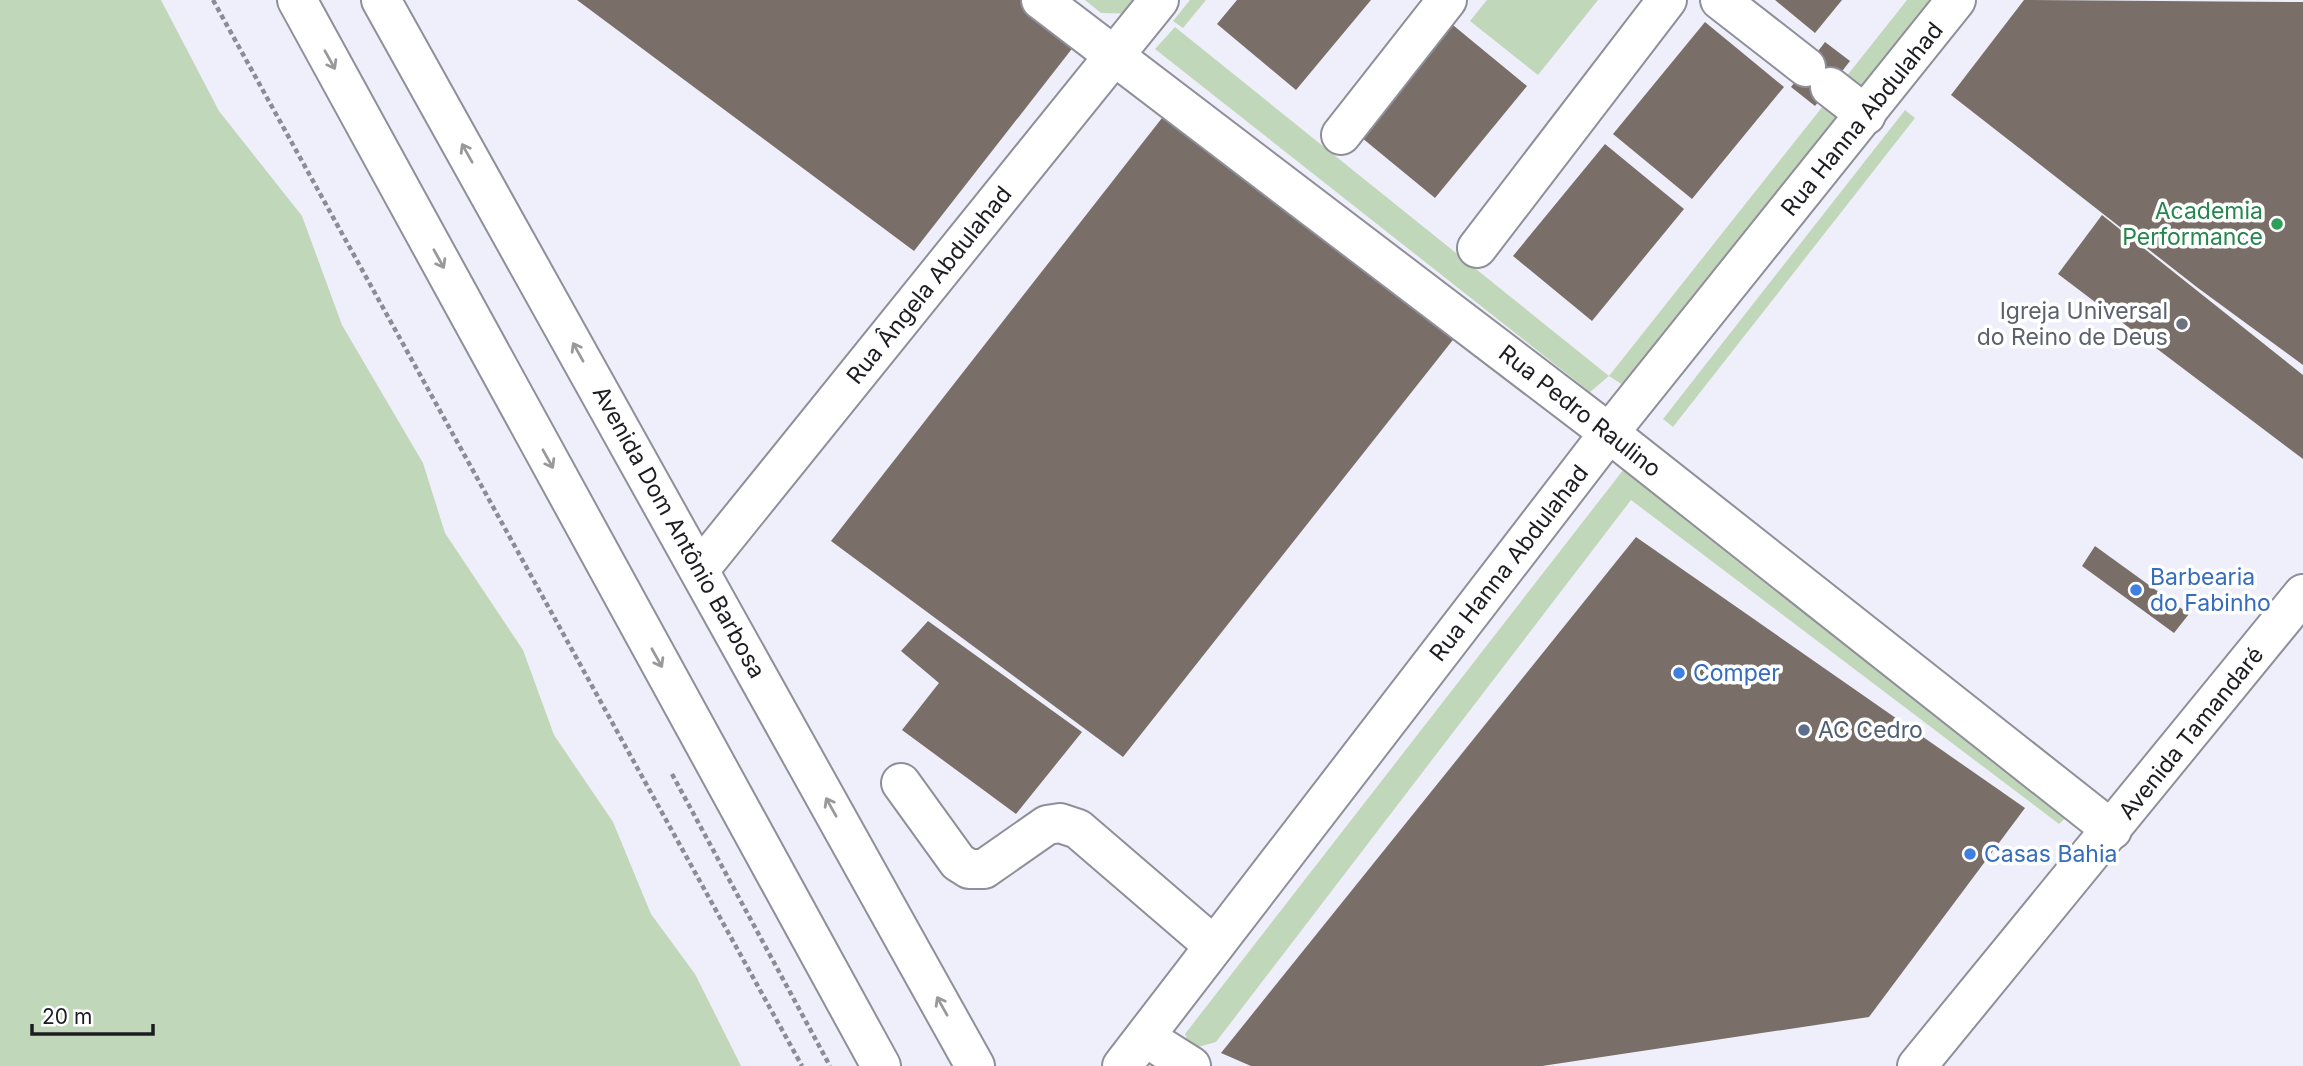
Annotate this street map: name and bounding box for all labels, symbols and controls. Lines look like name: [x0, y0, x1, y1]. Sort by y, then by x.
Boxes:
street label: Rua Hanna Abdulahad: [1775, 17, 1949, 221]
one-way arrow: [324, 49, 337, 70]
one-way arrow: [460, 143, 473, 164]
street label: Rua Ângela Abdulahad: [841, 180, 1017, 390]
place label: Academia Performance: [2122, 197, 2263, 251]
marker: Academia Performance: [2269, 216, 2285, 232]
one-way arrow: [432, 249, 446, 269]
place label: Igreja Universal do Reino de Deus: [1977, 297, 2168, 351]
marker: Igreja Universal do Reino de Deus: [2174, 316, 2190, 332]
street label: Rua Pedro Raulino: [1493, 339, 1667, 483]
one-way arrow: [571, 342, 585, 362]
street label: Avenida Dom Antônio Barbosa: [587, 381, 771, 683]
one-way arrow: [542, 448, 555, 469]
street label: Rua Hanna Abdulahad: [1424, 459, 1594, 667]
place label: Barbearia do Fabinho: [2150, 563, 2271, 617]
marker: Barbearia do Fabinho: [2128, 582, 2144, 598]
street label: Avenida Tamandaré: [2113, 641, 2269, 825]
one-way arrow: [651, 648, 665, 668]
place label: Comper: [1693, 659, 1780, 687]
marker: Comper: [1671, 665, 1687, 681]
place label: AC Cedro: [1818, 716, 1923, 744]
marker: AC Cedro: [1796, 722, 1812, 738]
one-way arrow: [824, 798, 838, 818]
place label: Casas Bahia: [1984, 840, 2117, 868]
marker: Casas Bahia: [1962, 846, 1978, 862]
scale bar: [32, 992, 152, 1036]
one-way arrow: [935, 997, 949, 1017]
text: 20 m: [42, 1004, 92, 1029]

